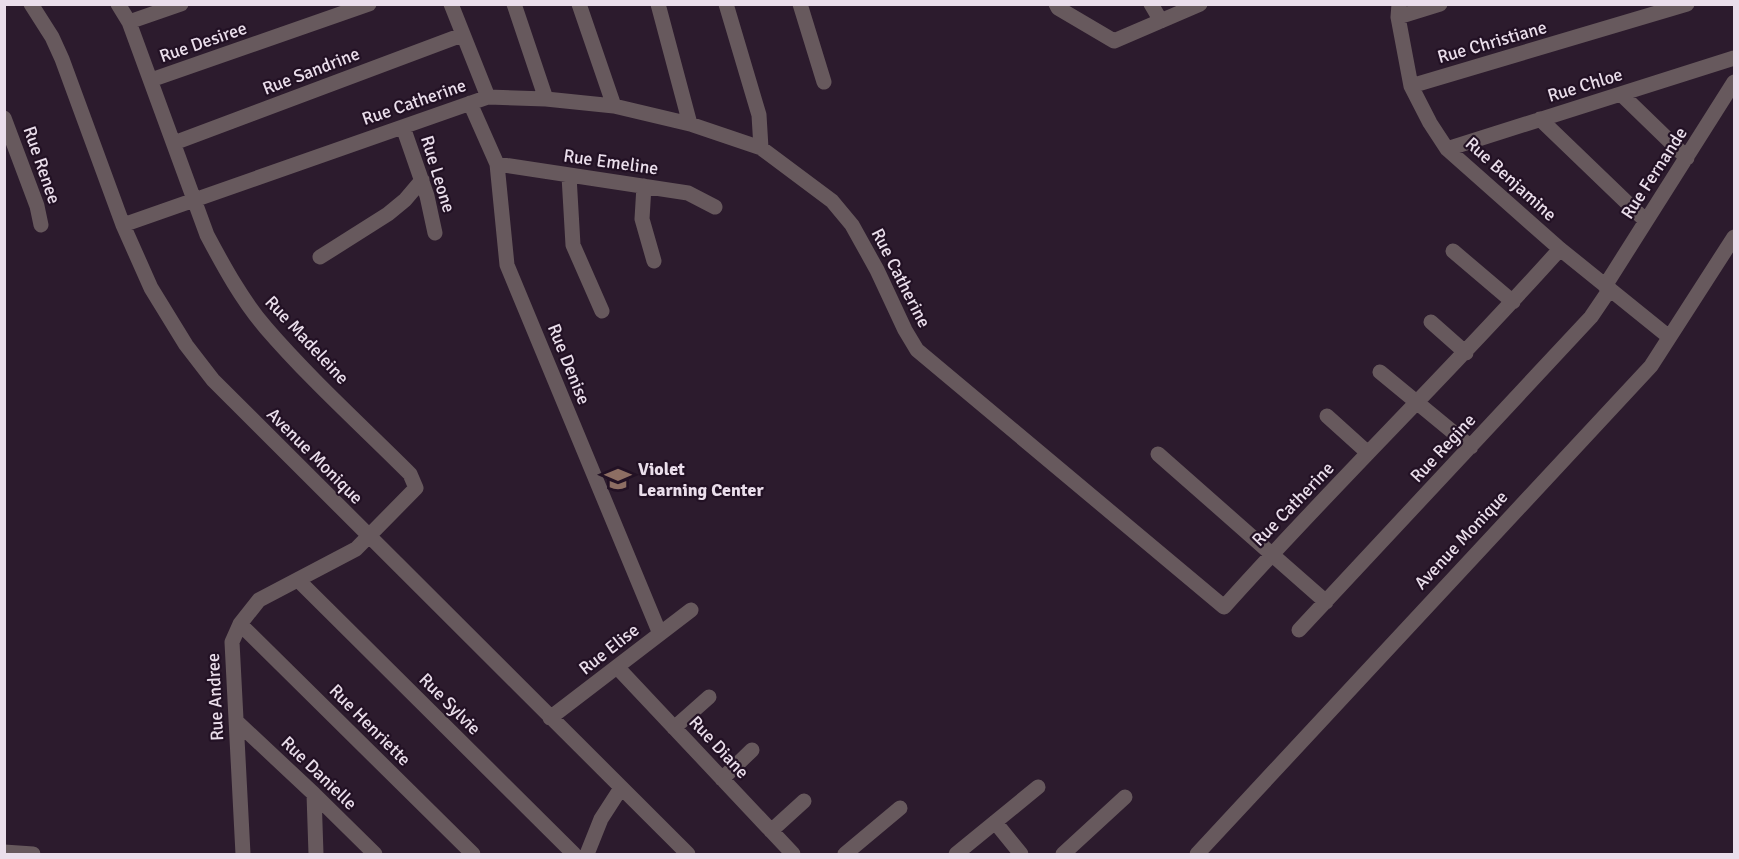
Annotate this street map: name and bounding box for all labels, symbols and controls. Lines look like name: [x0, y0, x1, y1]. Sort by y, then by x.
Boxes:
street label: Rue Christiane: [1435, 16, 1549, 68]
street label: Rue Desiree: [156, 17, 250, 67]
street label: Rue Sandrine: [259, 42, 363, 100]
street label: Rue Chloe: [1545, 63, 1625, 107]
street label: Rue Catherine: [359, 74, 469, 130]
street label: Rue Renee: [18, 123, 66, 207]
street label: Rue Fernande: [1616, 123, 1692, 223]
street label: Rue Benjamine: [1461, 132, 1561, 226]
street label: Rue Leone: [416, 133, 460, 215]
street label: Rue Emeline: [562, 144, 660, 180]
street label: Rue Catherine: [867, 225, 935, 331]
street label: Rue Madeleine: [260, 291, 354, 389]
street label: Rue Denise: [543, 320, 595, 408]
street label: Avenue Monique: [262, 403, 368, 509]
street label: Rue Regine: [1406, 409, 1480, 487]
street label: Rue Catherine: [1247, 457, 1339, 551]
place label: Violet Learning Center: [638, 458, 764, 501]
school or university icon: Violet Learning Center: [603, 464, 633, 494]
street label: Avenue Monique: [1410, 486, 1512, 594]
street label: Rue Elise: [575, 619, 643, 679]
street label: Rue Andree: [202, 653, 228, 741]
street label: Rue Sylvie: [415, 669, 485, 739]
street label: Rue Henriette: [325, 680, 415, 770]
street label: Rue Diane: [684, 711, 754, 783]
street label: Rue Danielle: [277, 731, 361, 815]

